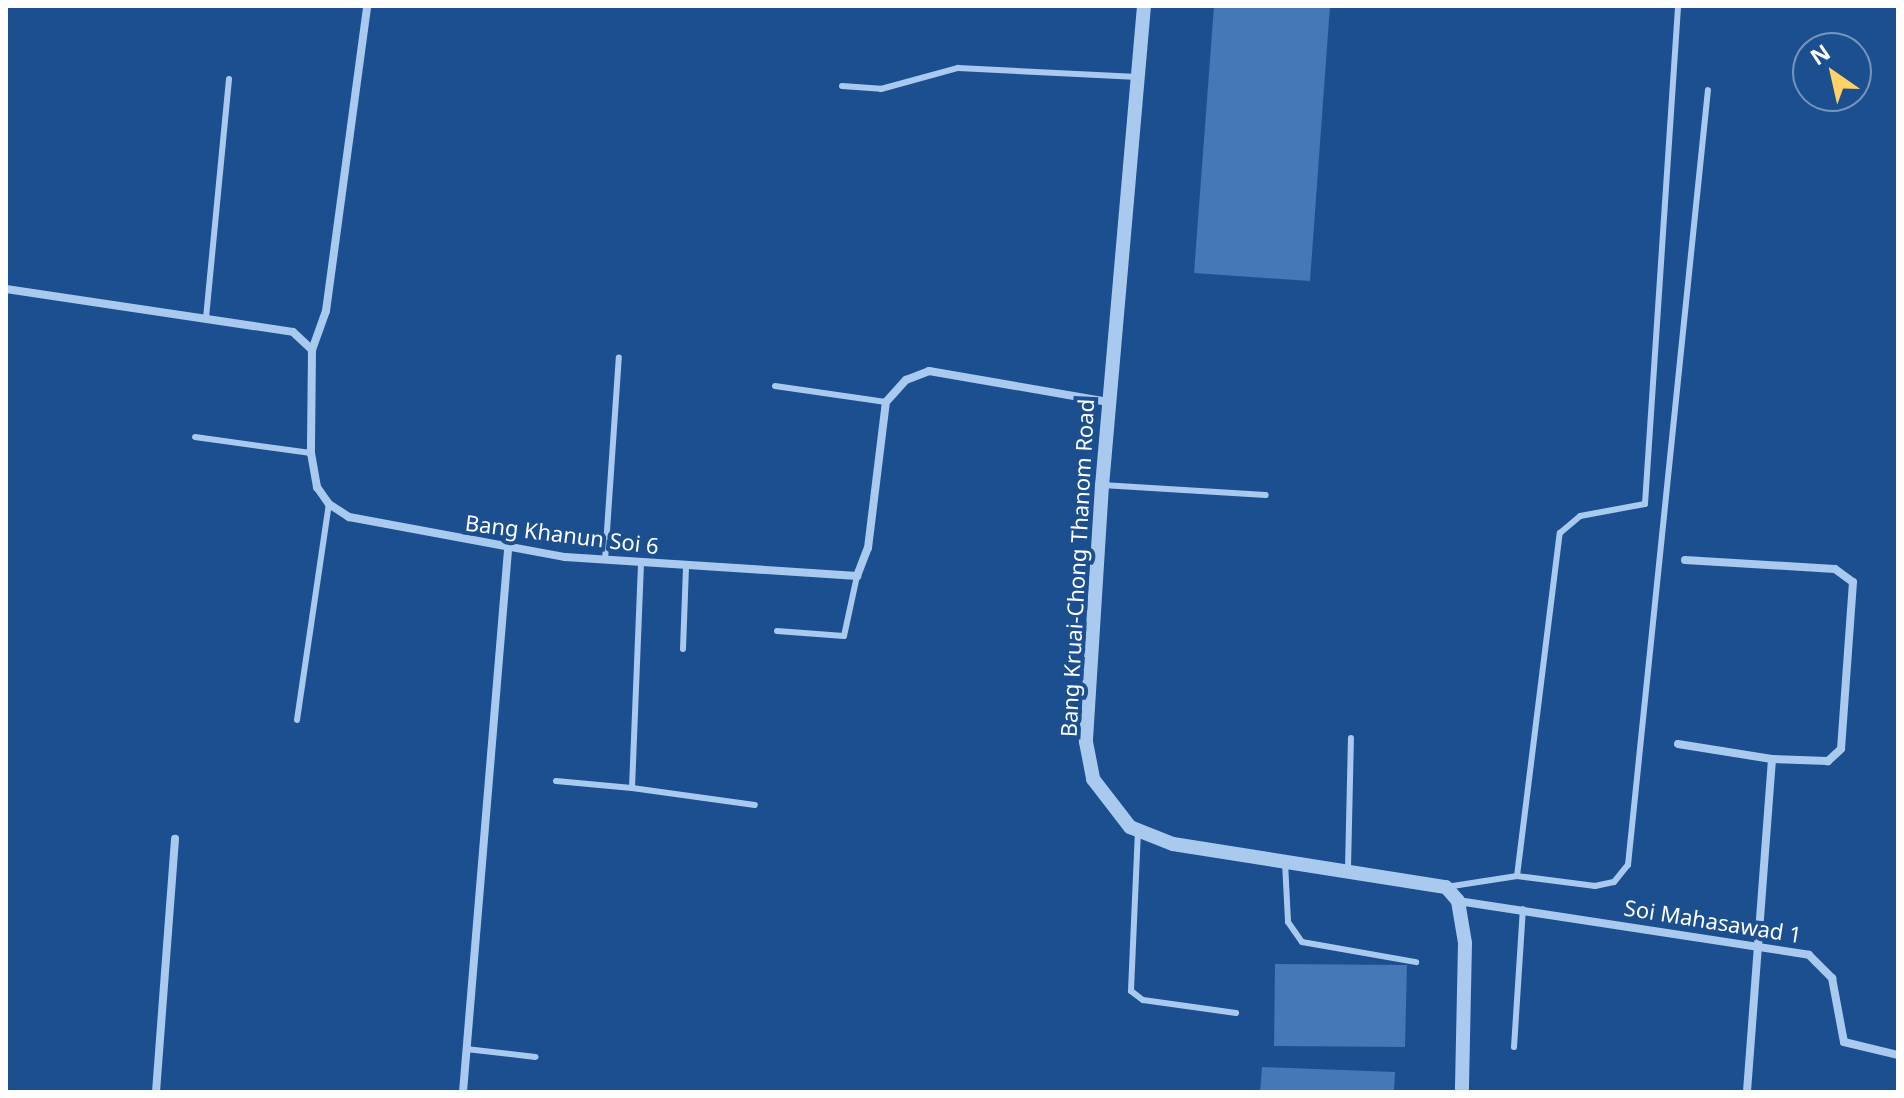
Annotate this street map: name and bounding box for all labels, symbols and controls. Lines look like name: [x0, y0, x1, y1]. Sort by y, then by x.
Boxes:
north arrow: [1792, 32, 1872, 112]
text: N: [1804, 36, 1835, 71]
street label: Bang Kruai-Chong Thanom Road: [1055, 398, 1099, 738]
street label: Bang Khanun Soi 6: [464, 509, 660, 559]
street label: Soi Mahasawad 1: [1622, 894, 1804, 948]

